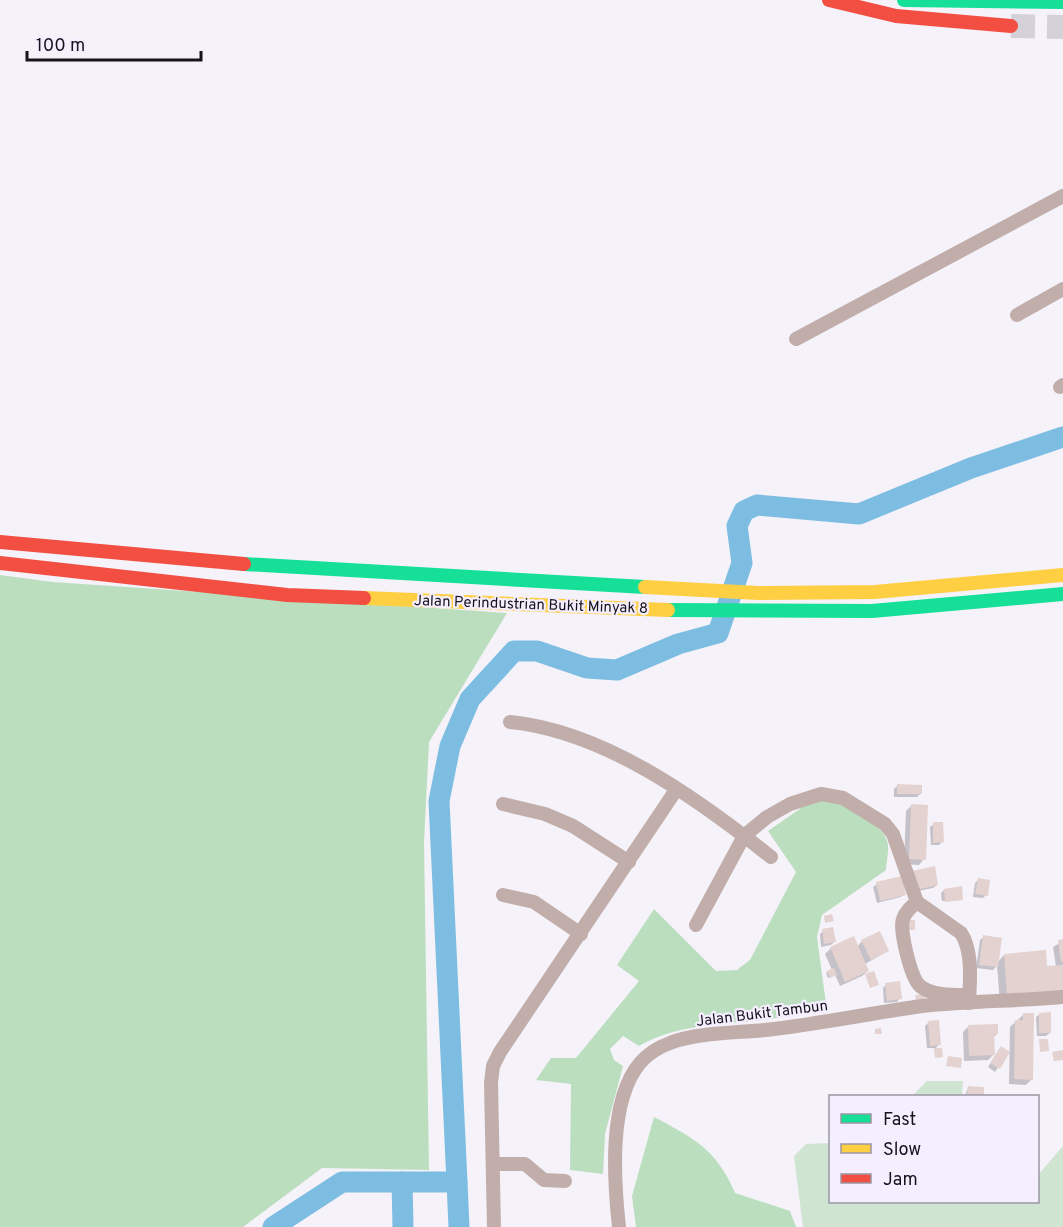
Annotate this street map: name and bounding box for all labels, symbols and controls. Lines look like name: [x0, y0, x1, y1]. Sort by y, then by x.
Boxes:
scale bar: [27, 24, 201, 62]
text: 100 m: [36, 35, 85, 58]
street label: Jalan Perindustrian Bukit Minyak 8: [414, 592, 648, 619]
street label: Jalan Bukit Tambun: [695, 997, 829, 1032]
legend: [829, 1095, 1039, 1203]
text: Fast: [883, 1109, 916, 1132]
text: Slow: [883, 1139, 921, 1162]
text: Jam: [883, 1169, 918, 1192]

